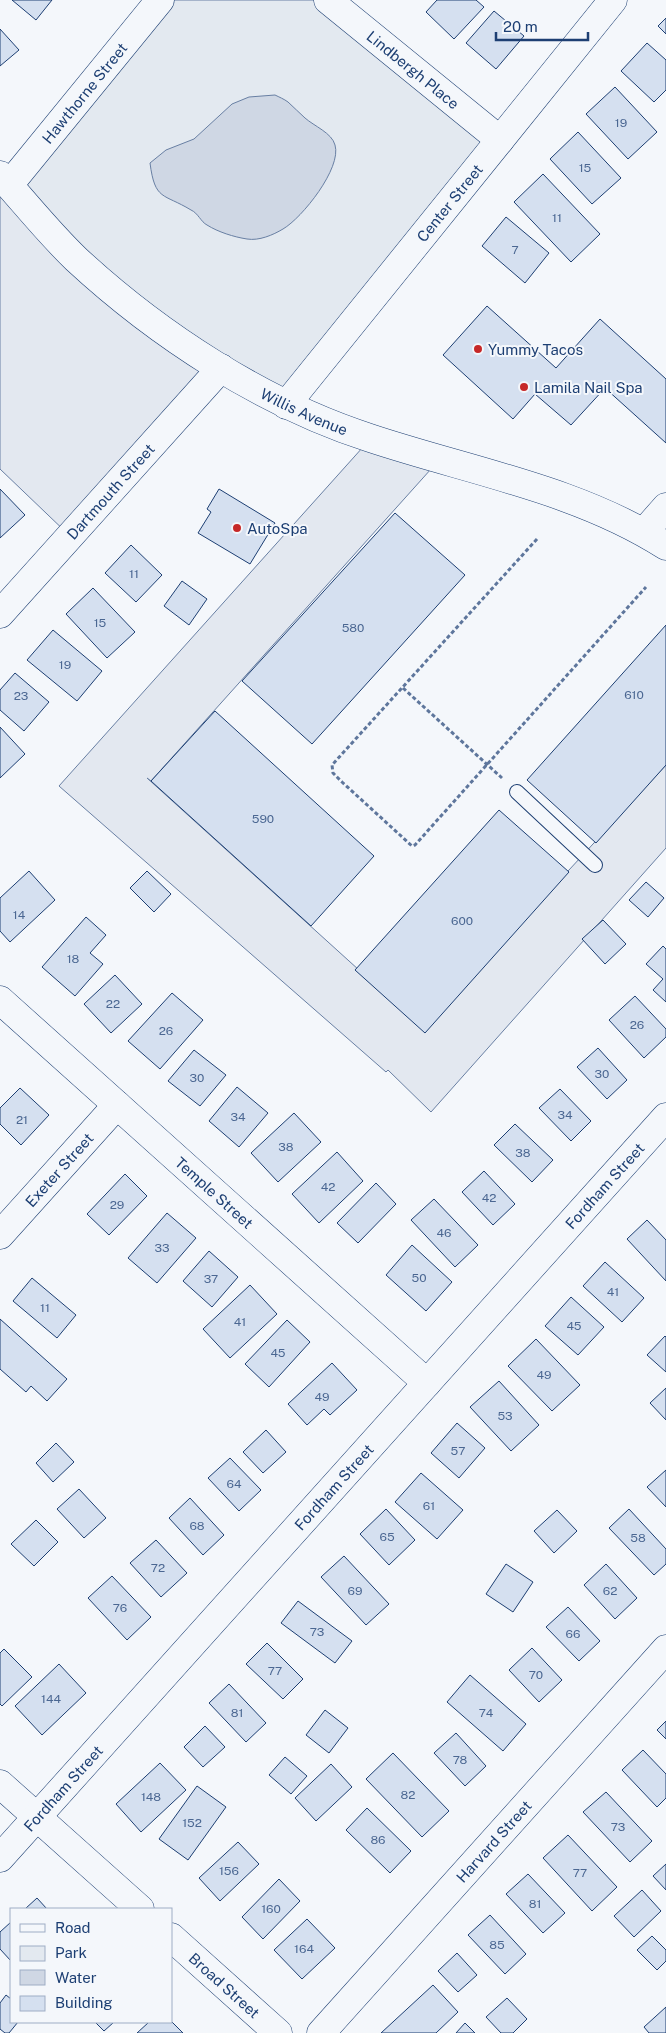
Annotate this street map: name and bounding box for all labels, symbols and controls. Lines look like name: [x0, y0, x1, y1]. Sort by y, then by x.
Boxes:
scale bar: [496, 10, 588, 42]
text: 20 m: [503, 18, 538, 35]
street label: Lindbergh Place: [364, 27, 463, 112]
street label: Hawthorne Street: [38, 39, 130, 146]
house number: 19: [615, 116, 627, 130]
street label: Center Street: [413, 160, 486, 245]
house number: 15: [579, 161, 592, 175]
house number: 11: [552, 211, 562, 225]
house number: 7: [511, 243, 519, 257]
place label: Yummy Tacos: [488, 341, 583, 358]
marker: Yummy Tacos: [472, 343, 484, 355]
place label: Lamila Nail Spa: [534, 379, 643, 396]
marker: Lamila Nail Spa: [518, 381, 530, 393]
street label: Willis Avenue: [258, 384, 350, 438]
street label: Dartmouth Street: [63, 440, 158, 542]
place label: AutoSpa: [247, 520, 308, 537]
marker: AutoSpa: [231, 522, 243, 534]
house number: 11: [129, 567, 139, 581]
house number: 15: [94, 616, 107, 630]
house number: 580: [342, 621, 364, 635]
house number: 19: [59, 658, 71, 672]
house number: 610: [624, 688, 644, 702]
house number: 23: [14, 689, 28, 703]
house number: 590: [252, 812, 274, 826]
house number: 14: [13, 908, 26, 922]
house number: 600: [451, 914, 473, 928]
house number: 18: [67, 952, 80, 966]
house number: 22: [106, 997, 120, 1011]
house number: 26: [630, 1018, 644, 1032]
house number: 26: [159, 1024, 173, 1038]
house number: 30: [595, 1067, 609, 1081]
house number: 30: [190, 1071, 204, 1085]
house number: 34: [557, 1108, 573, 1122]
house number: 34: [230, 1110, 246, 1124]
house number: 21: [16, 1113, 28, 1127]
street label: Exeter Street: [21, 1129, 96, 1210]
street label: Fordham Street: [561, 1139, 647, 1232]
house number: 38: [278, 1140, 294, 1154]
house number: 38: [515, 1146, 531, 1160]
street label: Temple Street: [172, 1153, 257, 1232]
house number: 42: [321, 1180, 335, 1194]
house number: 42: [482, 1191, 496, 1205]
house number: 29: [110, 1198, 124, 1212]
house number: 46: [436, 1226, 452, 1240]
house number: 33: [154, 1241, 170, 1255]
house number: 50: [411, 1271, 427, 1285]
house number: 37: [204, 1272, 218, 1286]
house number: 41: [607, 1285, 619, 1299]
house number: 11: [40, 1301, 50, 1315]
house number: 41: [234, 1315, 246, 1329]
house number: 45: [566, 1319, 582, 1333]
house number: 45: [270, 1346, 286, 1360]
house number: 49: [536, 1368, 552, 1382]
house number: 49: [314, 1390, 330, 1404]
house number: 53: [497, 1409, 513, 1423]
street label: Fordham Street: [291, 1440, 377, 1533]
house number: 57: [451, 1444, 465, 1458]
house number: 64: [227, 1477, 242, 1491]
house number: 61: [423, 1499, 435, 1513]
house number: 68: [189, 1519, 205, 1533]
house number: 65: [379, 1530, 395, 1544]
house number: 58: [630, 1531, 646, 1545]
house number: 72: [151, 1561, 165, 1575]
house number: 69: [348, 1584, 362, 1598]
house number: 62: [603, 1584, 617, 1598]
house number: 76: [113, 1601, 127, 1615]
house number: 73: [310, 1625, 324, 1639]
house number: 66: [566, 1627, 580, 1641]
house number: 77: [268, 1664, 282, 1678]
house number: 70: [529, 1668, 543, 1682]
house number: 144: [41, 1692, 61, 1706]
house number: 81: [231, 1706, 243, 1720]
house number: 74: [479, 1706, 494, 1720]
street label: Fordham Street: [20, 1742, 106, 1834]
house number: 78: [453, 1753, 468, 1767]
house number: 82: [401, 1788, 415, 1802]
house number: 148: [141, 1790, 161, 1804]
street label: Harvard Street: [452, 1797, 535, 1885]
house number: 152: [182, 1816, 202, 1830]
house number: 73: [611, 1820, 625, 1834]
house number: 86: [370, 1833, 386, 1847]
house number: 156: [219, 1864, 239, 1878]
house number: 77: [573, 1866, 587, 1880]
house number: 81: [529, 1897, 541, 1911]
house number: 160: [261, 1902, 281, 1916]
legend: [10, 1908, 172, 2023]
text: Road: [55, 1919, 91, 1936]
house number: 85: [489, 1938, 505, 1952]
house number: 164: [294, 1942, 314, 1956]
text: Park: [55, 1944, 87, 1961]
street label: Broad Street: [186, 1949, 263, 2021]
text: Water: [55, 1969, 97, 1986]
text: Building: [55, 1994, 113, 2011]

